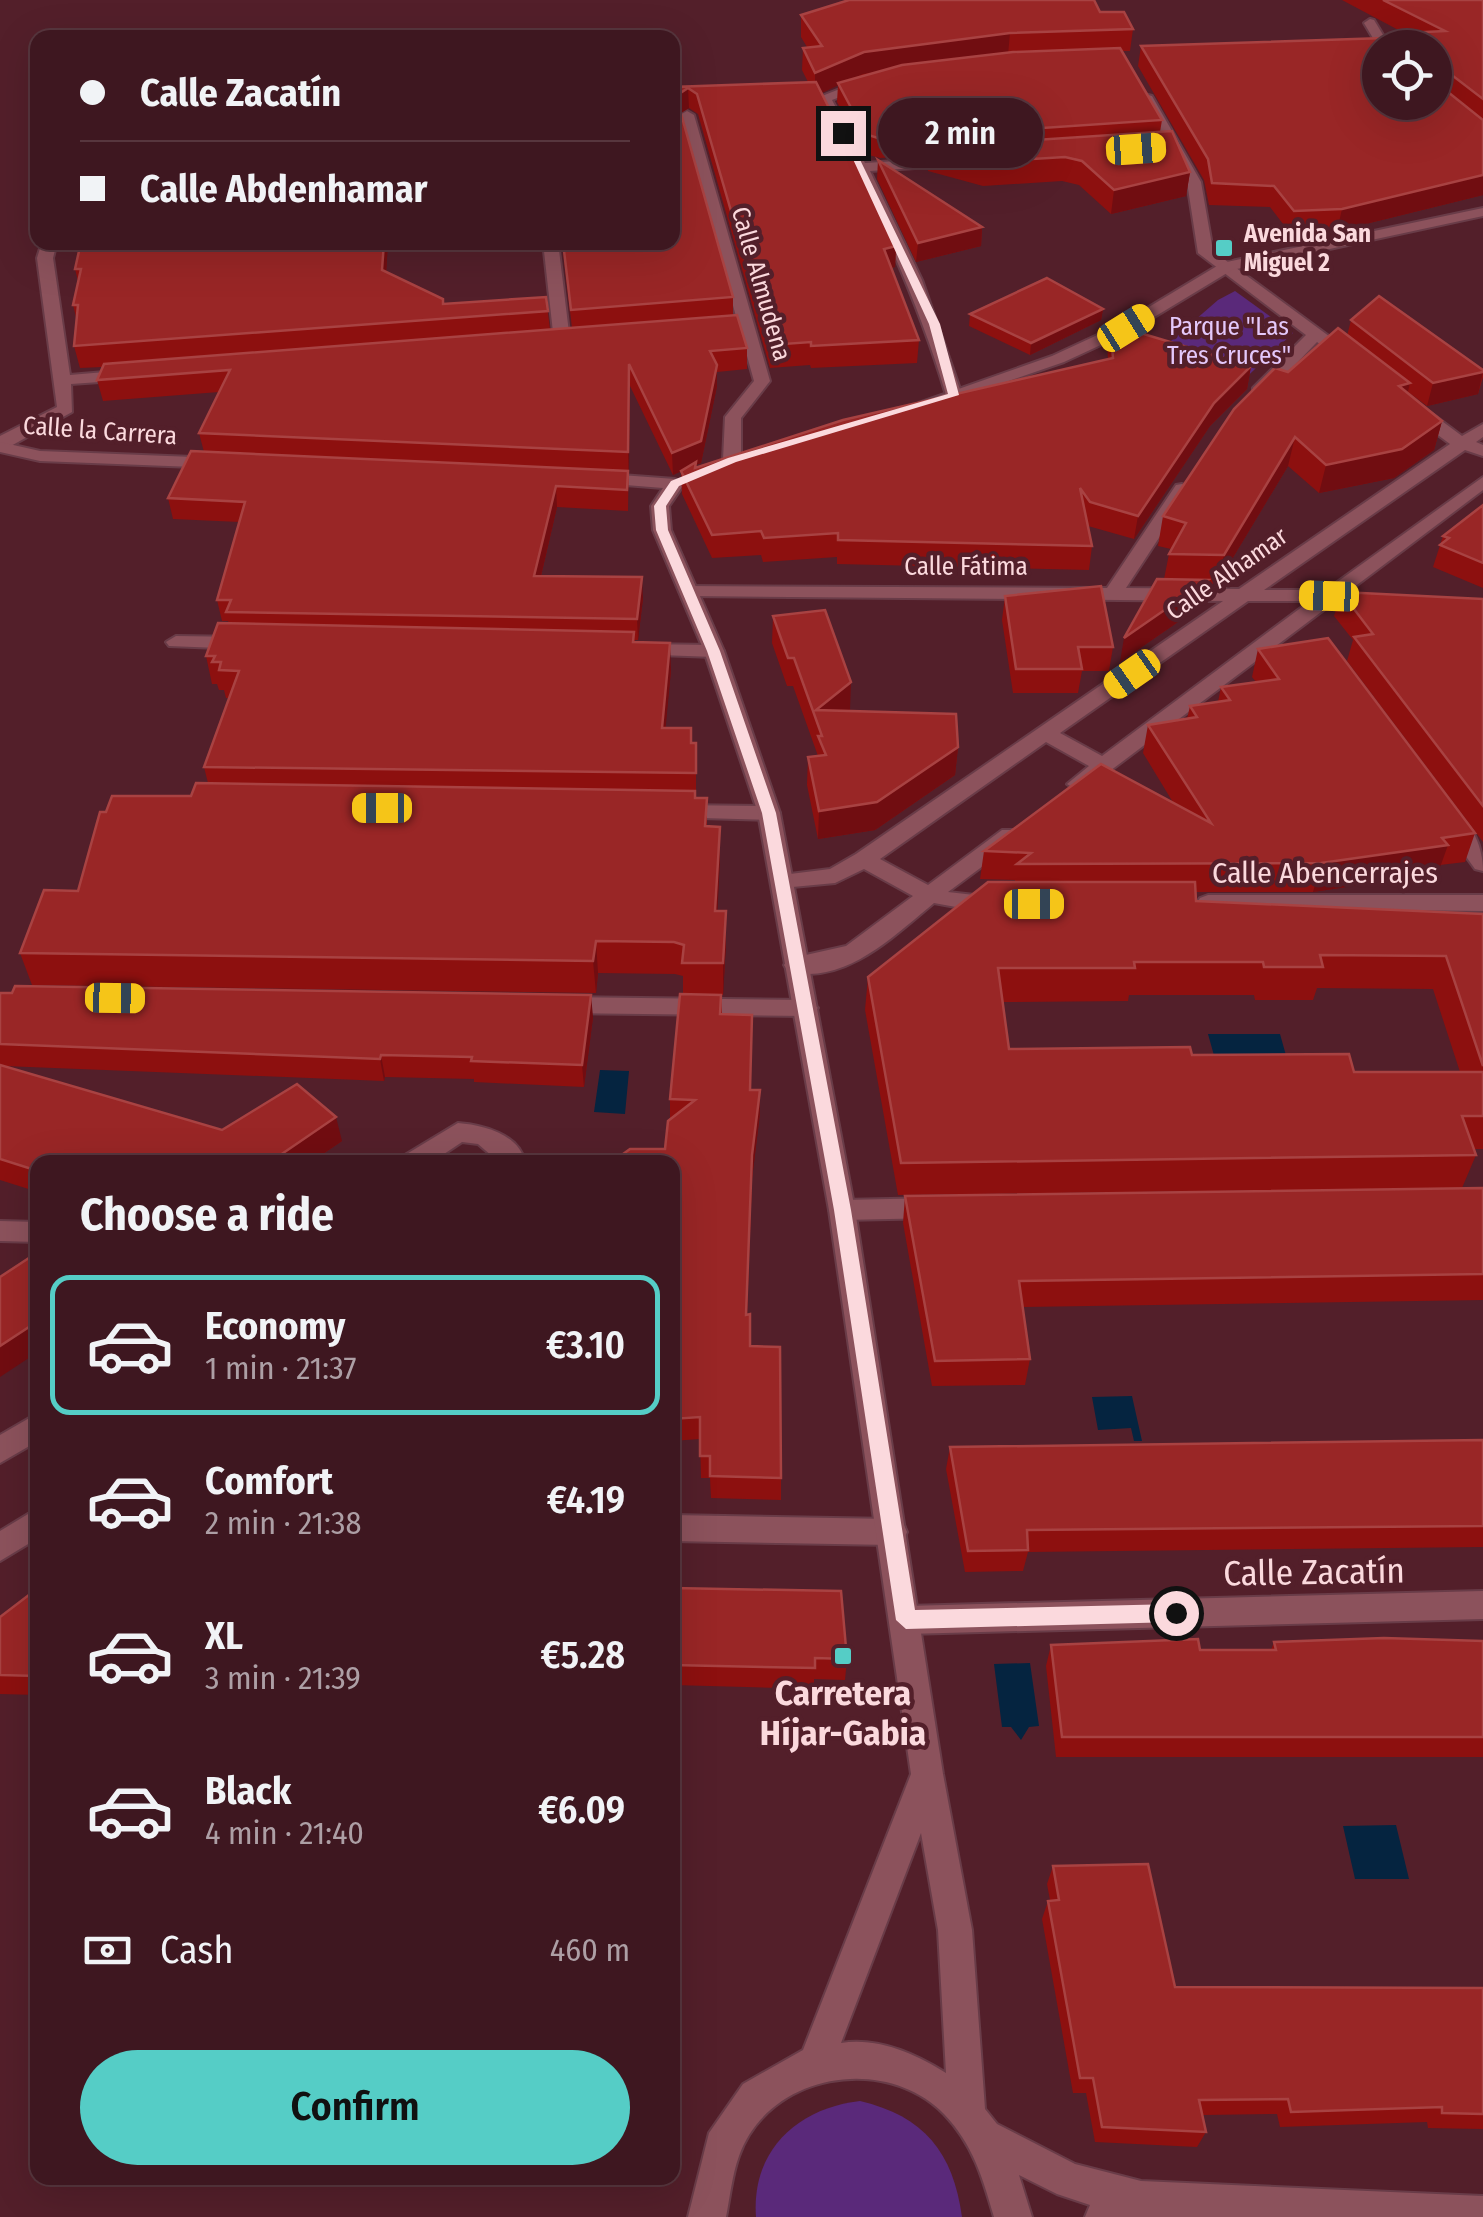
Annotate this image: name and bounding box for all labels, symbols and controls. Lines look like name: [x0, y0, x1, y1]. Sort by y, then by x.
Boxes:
map controls: [1362, 30, 1452, 120]
button: locate: [1362, 30, 1452, 120]
text: Calle Zacatín: [140, 70, 341, 116]
callout: 2 min: [878, 98, 1043, 168]
route end: [821, 111, 866, 156]
text: 2 min: [925, 114, 996, 152]
car: [1105, 132, 1167, 166]
text: Calle Abdenhamar: [140, 166, 428, 212]
street label: Calle Almudena: [725, 203, 797, 365]
place label: Avenida San Miguel 2: [1243, 219, 1371, 278]
marker: Avenida San Miguel 2: [1213, 237, 1235, 259]
car: [1093, 299, 1159, 357]
park label: Parque "Las Tres Cruces": [1167, 312, 1291, 371]
street label: Calle la Carrera: [22, 411, 178, 451]
street label: Calle Alhamar: [1161, 521, 1294, 627]
street label: Calle Fátima: [904, 552, 1028, 582]
car: [1298, 580, 1360, 612]
car: [1099, 645, 1165, 703]
car: [352, 793, 412, 823]
street label: Calle Abencerrajes: [1212, 855, 1438, 891]
car: [1004, 889, 1064, 919]
car: [85, 982, 145, 1014]
text: Choose a ride: [80, 1188, 334, 1242]
icon: car: [85, 1300, 175, 1390]
text: Economy: [205, 1303, 345, 1349]
text: €3.10: [546, 1322, 625, 1368]
text: 1 min · 21:37: [205, 1349, 357, 1387]
icon: car: [85, 1455, 175, 1545]
text: Comfort: [205, 1458, 333, 1504]
text: €4.19: [547, 1477, 625, 1523]
text: 2 min · 21:38: [205, 1504, 361, 1542]
street label: Calle Zacatín: [1223, 1549, 1405, 1595]
route start: [1154, 1591, 1199, 1636]
icon: car: [85, 1610, 175, 1700]
text: XL: [205, 1613, 243, 1659]
text: €5.28: [541, 1632, 625, 1678]
marker: Carretera Híjar-Gabia: [832, 1645, 854, 1667]
text: 3 min · 21:39: [205, 1659, 361, 1697]
place label: Carretera Híjar-Gabia: [760, 1672, 926, 1754]
icon: car: [85, 1765, 175, 1855]
text: Black: [205, 1768, 291, 1814]
text: €6.09: [538, 1787, 625, 1833]
text: 4 min · 21:40: [205, 1814, 364, 1852]
icon: cash: [80, 1923, 135, 1978]
text: Cash: [160, 1927, 234, 1973]
text: 460 m: [550, 1931, 630, 1969]
button: Confirm: [80, 2050, 630, 2165]

